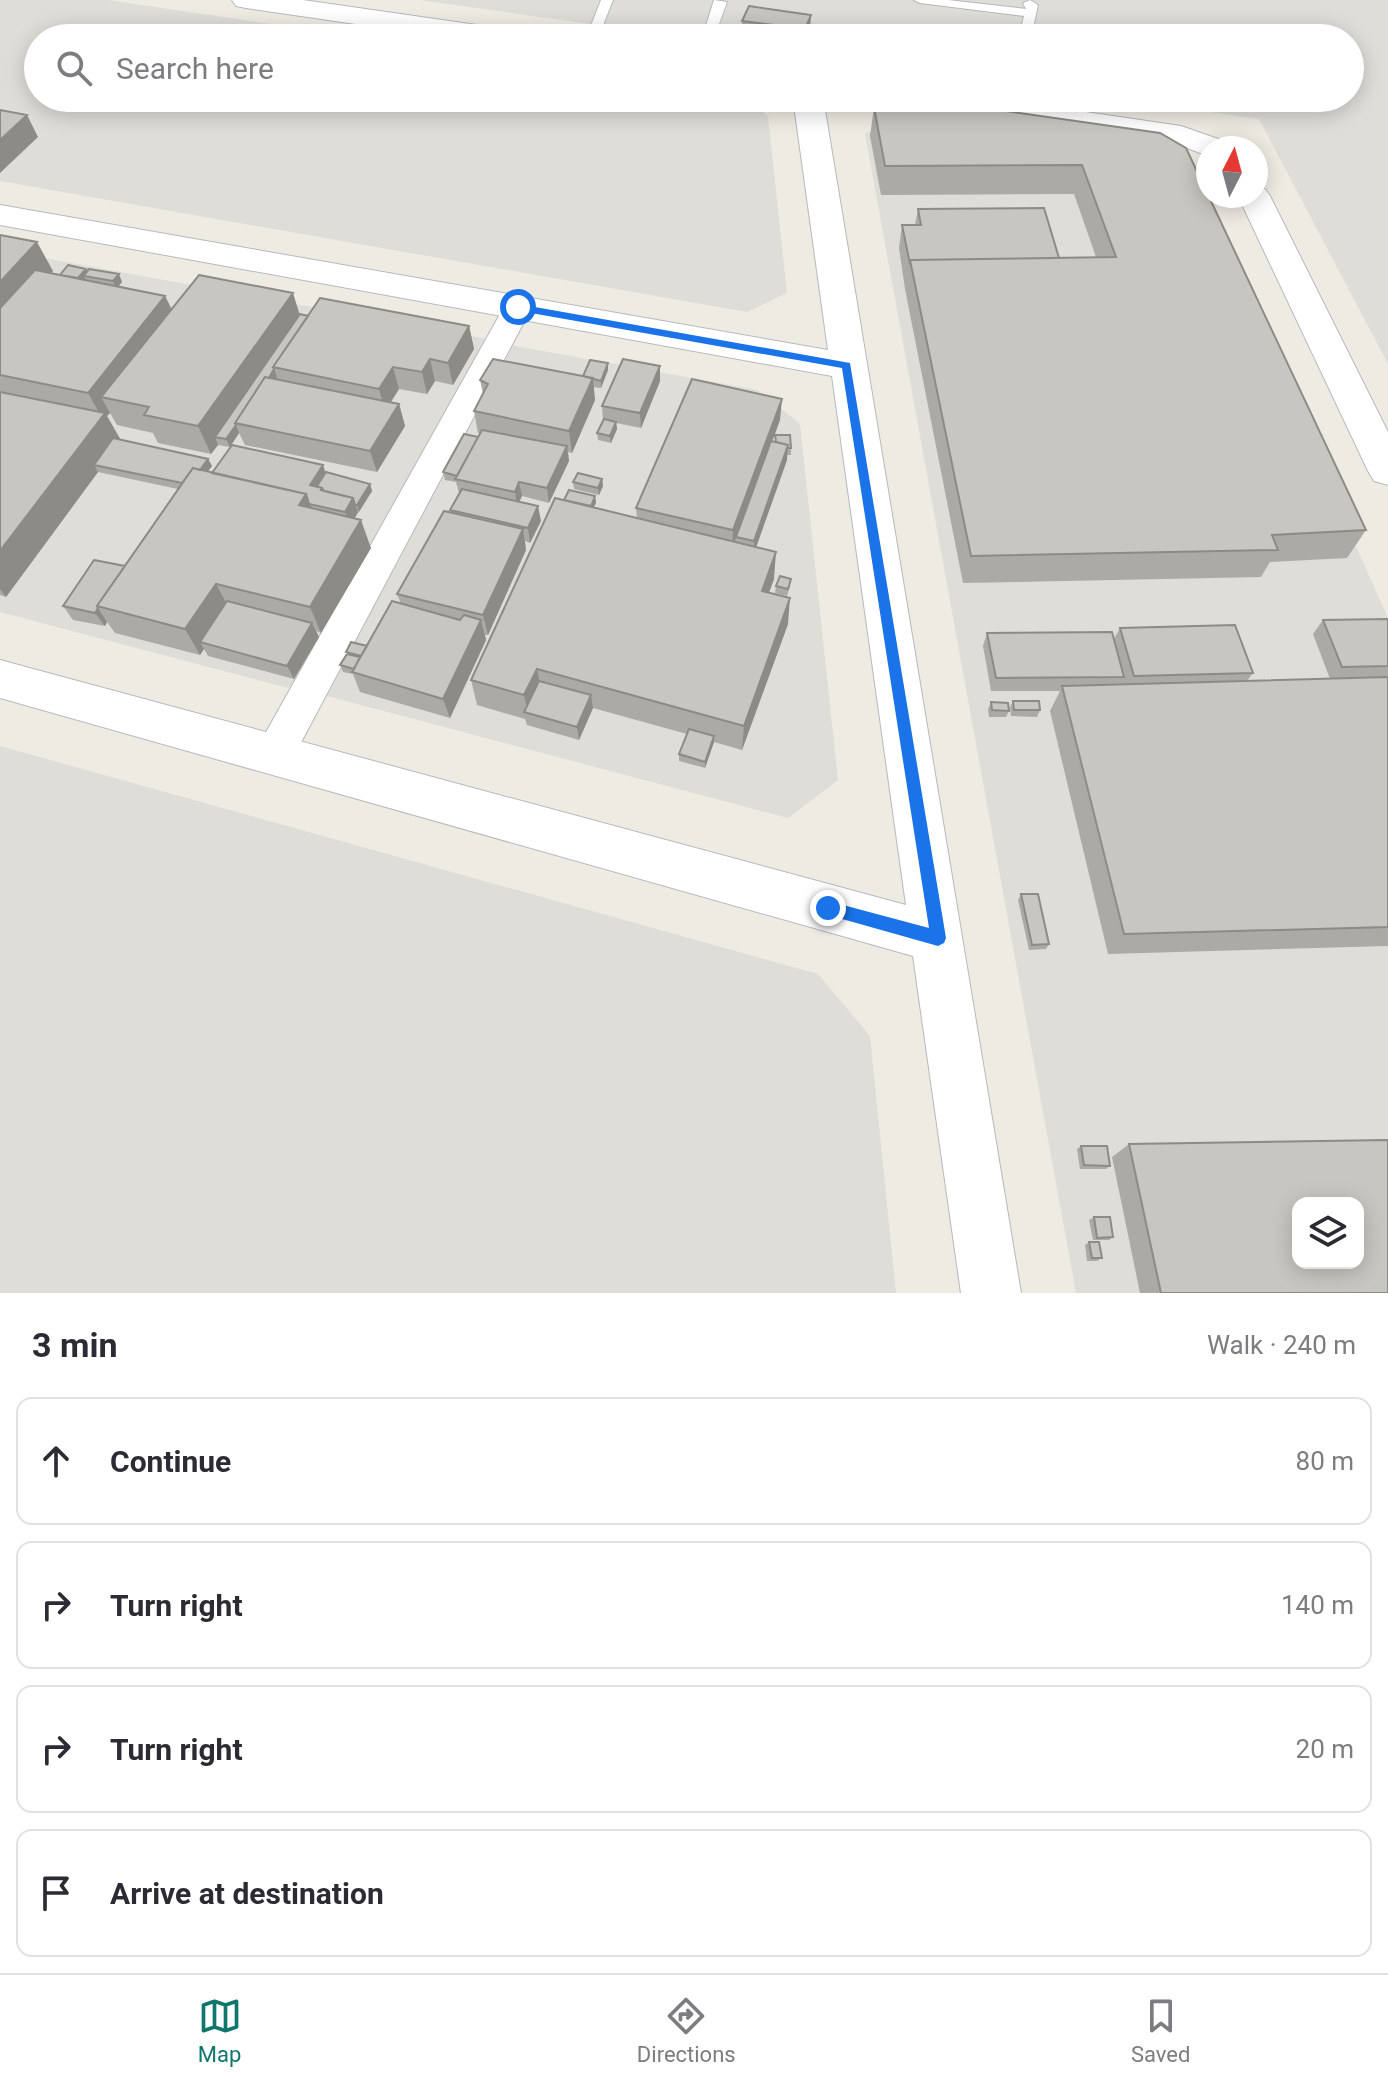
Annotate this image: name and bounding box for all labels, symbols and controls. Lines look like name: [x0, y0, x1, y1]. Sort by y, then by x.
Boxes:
search box: [24, 24, 1364, 112]
icon: search: [52, 46, 96, 90]
text: Search here: [116, 51, 274, 86]
north arrow: [1196, 136, 1268, 208]
route start: [500, 289, 536, 325]
route end: [810, 890, 846, 926]
map controls: [1292, 1197, 1364, 1269]
button: layers: [1292, 1197, 1364, 1269]
text: 3 min: [32, 1325, 117, 1365]
text: Walk · 240 m: [1207, 1330, 1356, 1360]
icon: ahead: [34, 1439, 78, 1483]
text: Continue: [110, 1444, 231, 1479]
text: 80 m: [1296, 1446, 1354, 1476]
icon: right: [34, 1583, 78, 1627]
text: Turn right: [110, 1588, 243, 1623]
text: 140 m: [1281, 1590, 1354, 1620]
icon: right: [34, 1727, 78, 1771]
text: Turn right: [110, 1732, 243, 1767]
text: 20 m: [1296, 1734, 1354, 1764]
icon: arrive: [34, 1871, 78, 1915]
text: Arrive at destination: [110, 1876, 384, 1911]
tab: Map: [198, 1994, 242, 2067]
tab: Directions: [637, 1994, 736, 2067]
tab: Saved: [1131, 1994, 1190, 2067]

